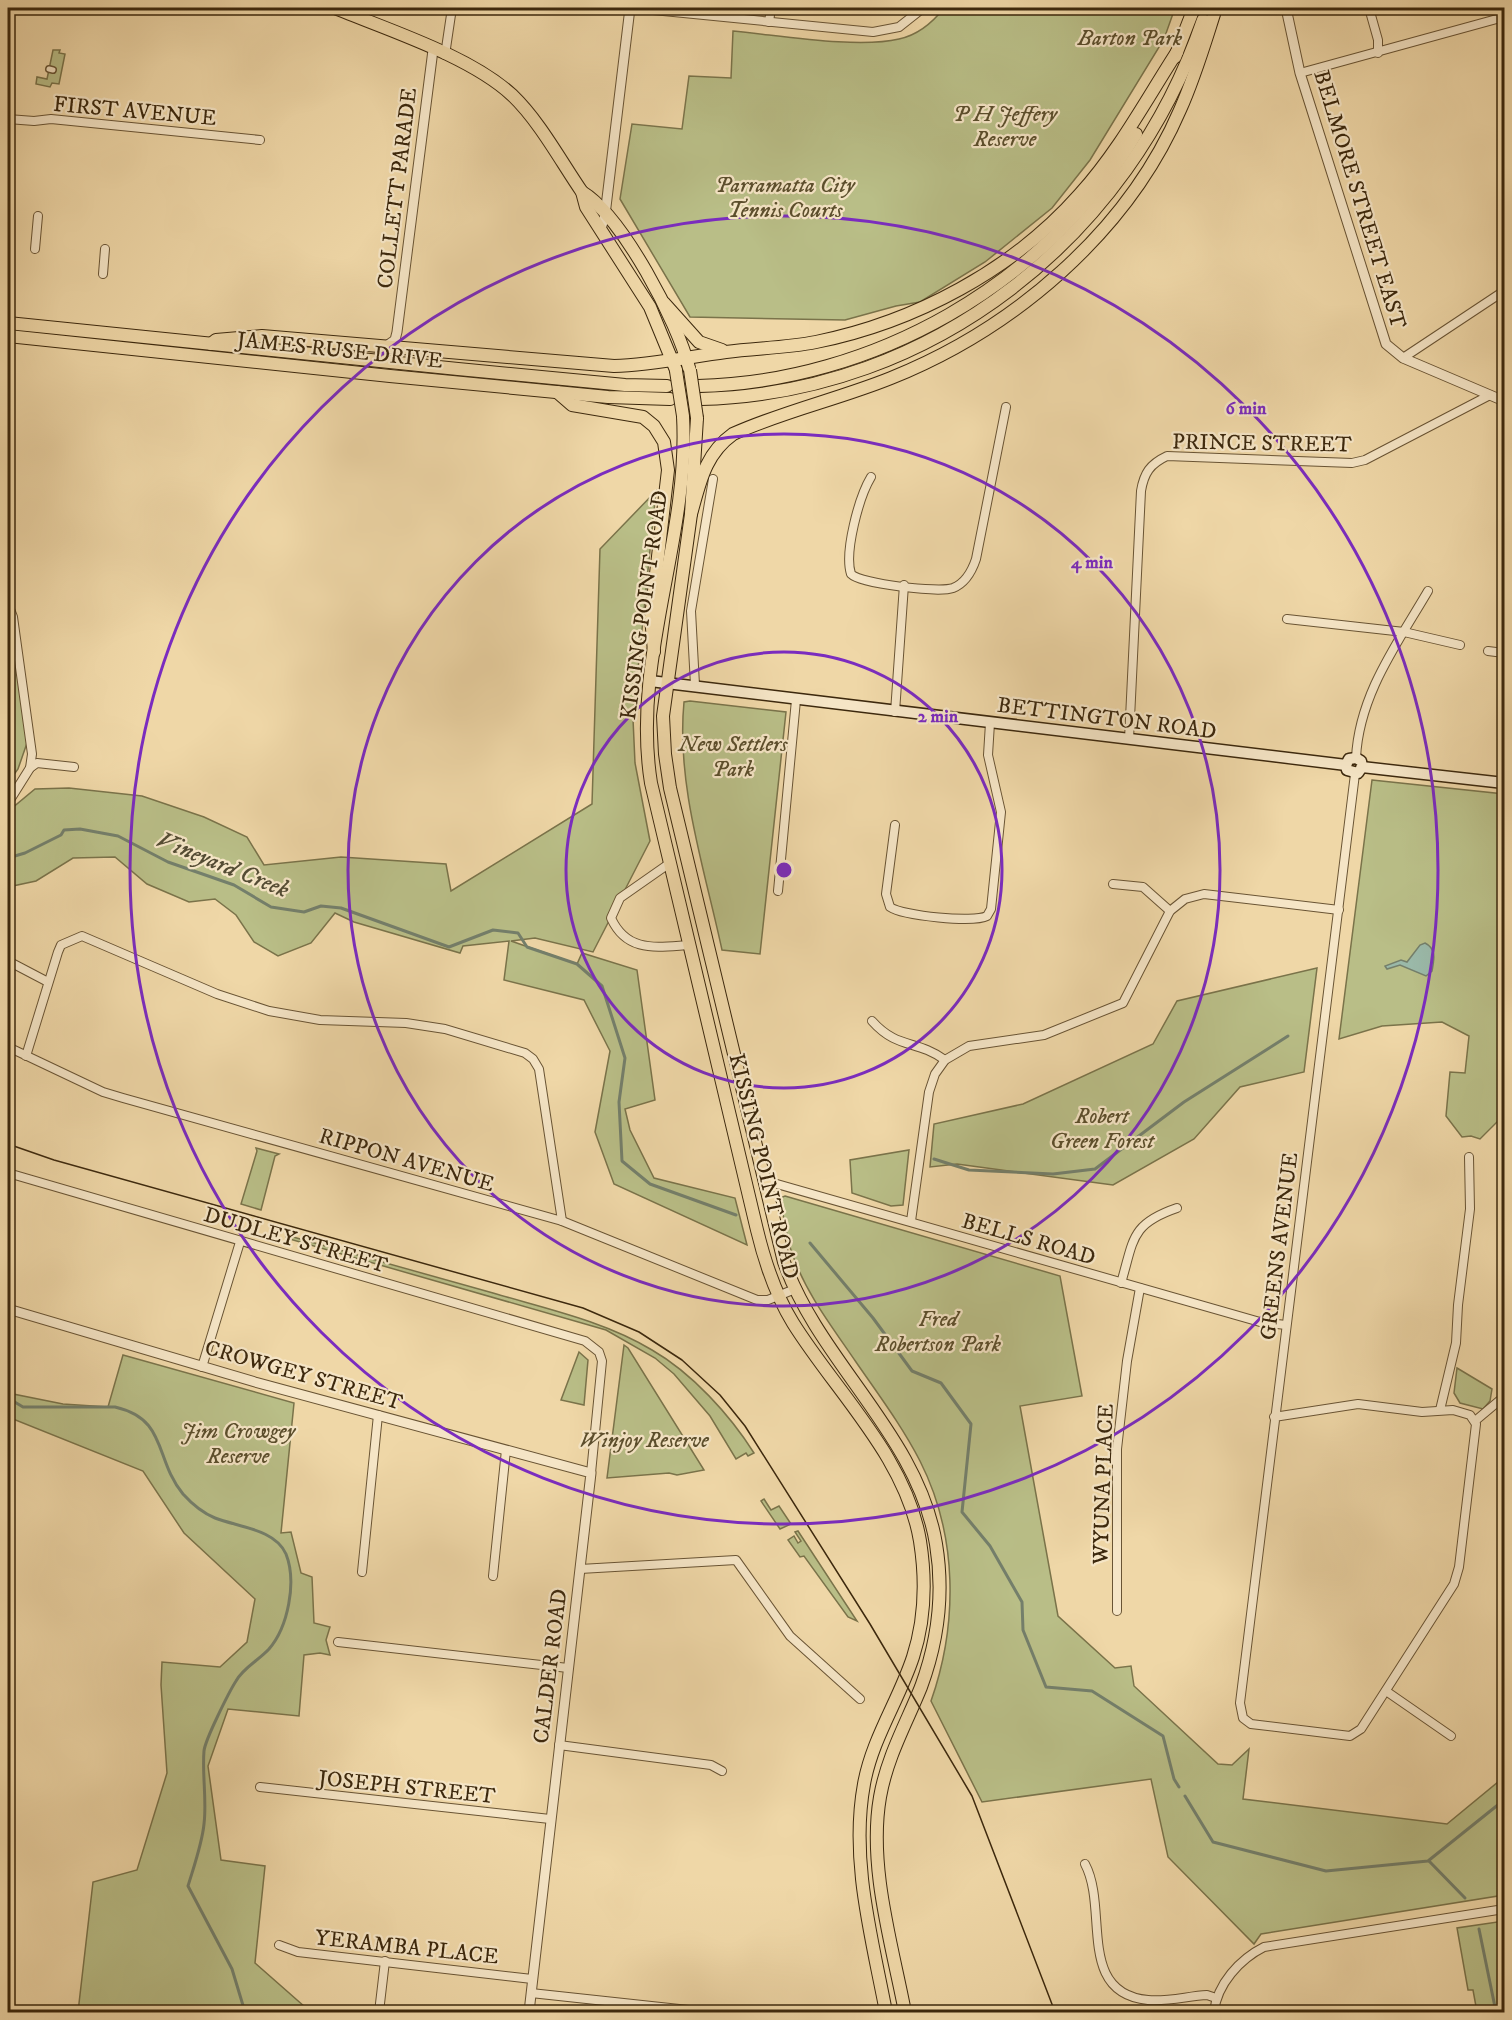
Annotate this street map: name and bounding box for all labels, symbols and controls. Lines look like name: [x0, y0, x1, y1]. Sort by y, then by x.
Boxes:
park label: Barton Park: [1077, 25, 1183, 52]
street label: BELMORE STREET EAST: [1307, 67, 1412, 332]
street label: COLLETT PARADE: [372, 86, 423, 290]
street label: FIRST AVENUE: [52, 91, 218, 132]
park label: P H Jeffery Reserve: [953, 101, 1058, 153]
park label: Parramatta City Tennis Courts: [715, 172, 856, 224]
street label: JAMES RUSE DRIVE: [234, 326, 444, 375]
text: 6 min: [1226, 398, 1267, 420]
street label: PRINCE STREET: [1172, 428, 1352, 459]
street label: KISSING POINT ROAD: [615, 489, 674, 722]
text: 4 min: [1070, 552, 1113, 574]
street label: BETTINGTON ROAD: [996, 692, 1218, 745]
text: 2 min: [918, 706, 959, 728]
park label: New Settlers Park: [677, 731, 789, 783]
water label: Vineyard Creek: [152, 825, 293, 905]
centre of rings: [774, 860, 794, 880]
street label: KISSING POINT ROAD: [722, 1051, 805, 1282]
park label: Robert Green Forest: [1050, 1103, 1155, 1155]
street label: RIPPON AVENUE: [316, 1123, 497, 1198]
street label: GREENS AVENUE: [1255, 1151, 1304, 1342]
street label: DUDLEY STREET: [201, 1201, 391, 1280]
street label: BELLS ROAD: [959, 1207, 1099, 1271]
park label: Fred Robertson Park: [874, 1306, 1002, 1358]
street label: CROWGEY STREET: [202, 1334, 406, 1417]
street label: WYUNA PLACE: [1087, 1403, 1120, 1566]
park label: Jim Crowgey Reserve: [181, 1418, 297, 1470]
park label: Winjoy Reserve: [579, 1427, 709, 1454]
street label: CALDER ROAD: [528, 1587, 573, 1745]
street label: JOSEPH STREET: [315, 1765, 497, 1810]
street label: YERAMBA PLACE: [314, 1924, 500, 1971]

